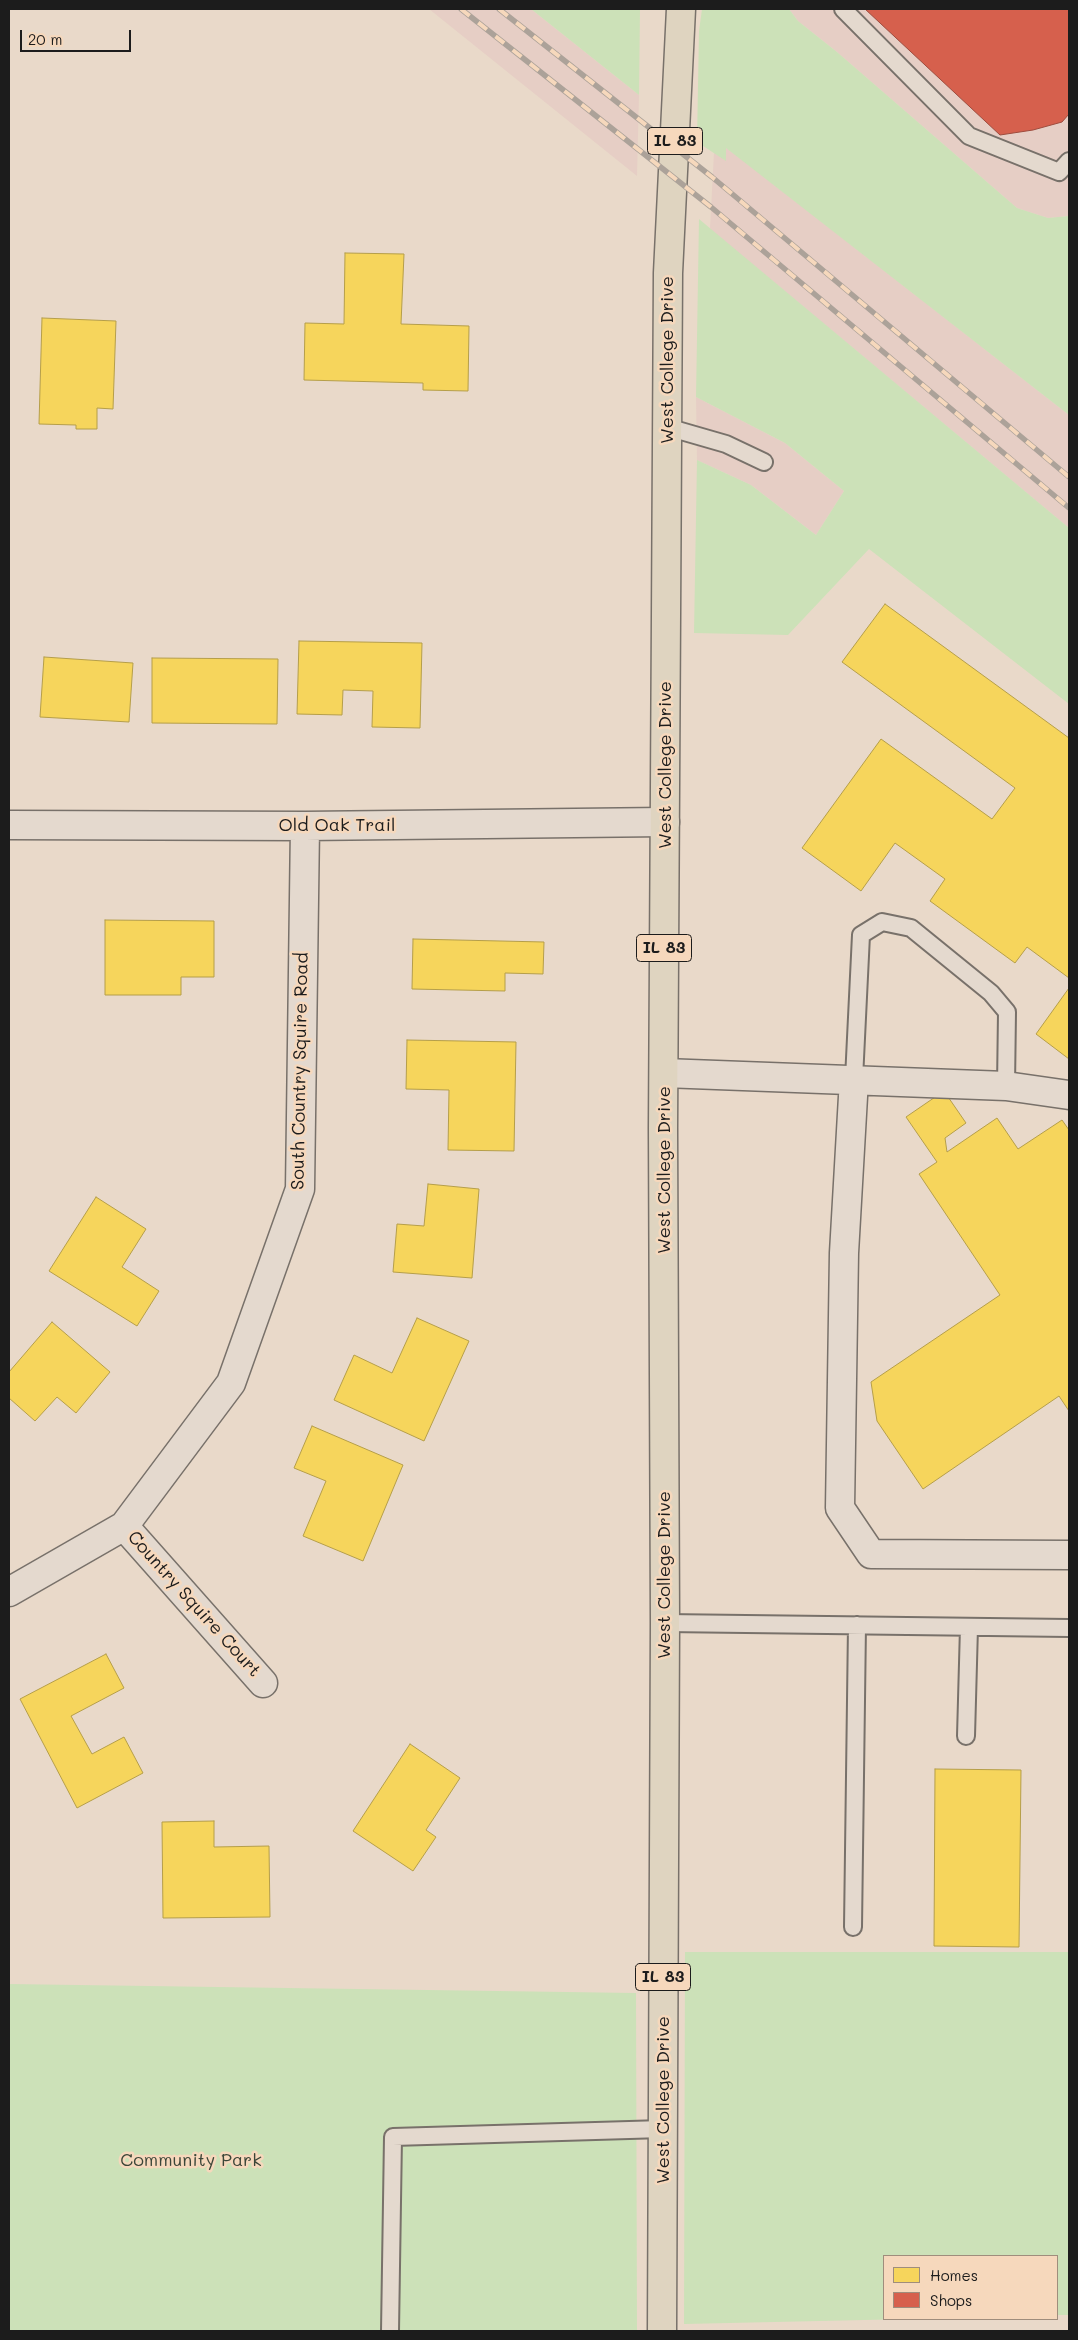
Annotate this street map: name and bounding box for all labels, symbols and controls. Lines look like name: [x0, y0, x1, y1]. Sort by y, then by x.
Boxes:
scale bar: [22, 20, 134, 52]
text: 20 m: [28, 29, 62, 49]
road number: IL 83: [648, 128, 702, 154]
street label: West College Drive: [656, 276, 678, 444]
street label: West College Drive: [654, 681, 676, 849]
street label: Old Oak Trail: [278, 814, 396, 836]
road number: IL 83: [636, 934, 692, 961]
street label: South Country Squire Road: [287, 952, 313, 1190]
street label: West College Drive: [653, 1086, 675, 1254]
street label: West College Drive: [653, 1491, 675, 1659]
street label: Country Squire Court: [123, 1527, 265, 1681]
road number: IL 83: [636, 1964, 690, 1990]
street label: West College Drive: [652, 2016, 674, 2184]
park label: Community Park: [120, 2149, 262, 2171]
legend: [883, 2255, 1058, 2320]
text: Homes: [930, 2265, 978, 2285]
text: Shops: [930, 2290, 972, 2310]

